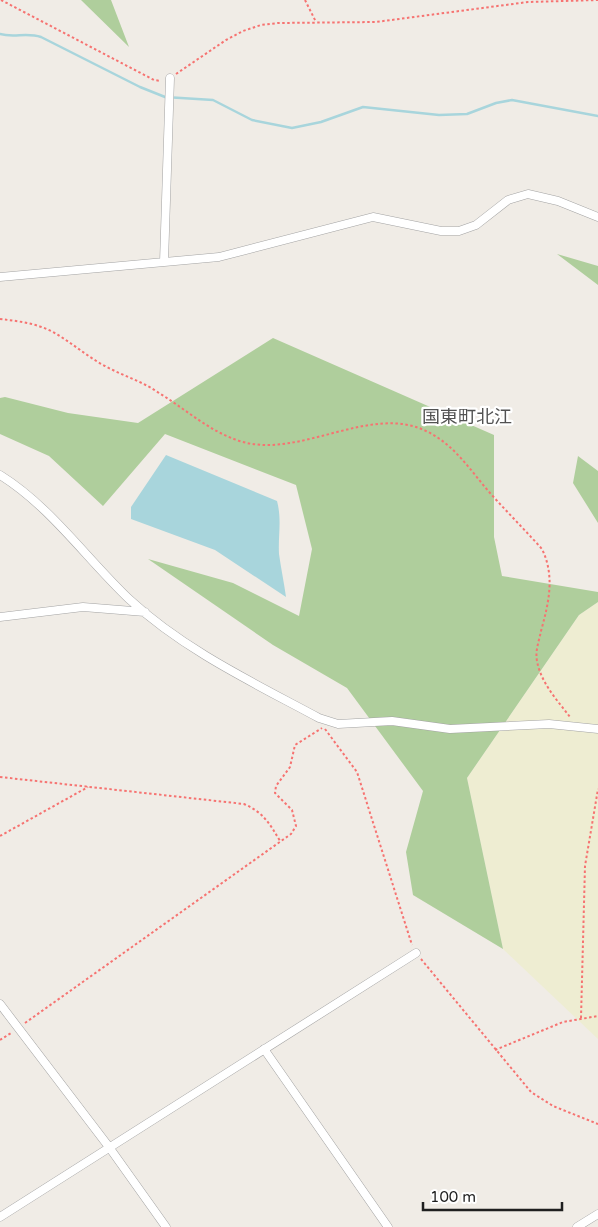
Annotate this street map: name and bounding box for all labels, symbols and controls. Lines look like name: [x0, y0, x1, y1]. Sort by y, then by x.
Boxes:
district label: 国東町北江: [422, 406, 512, 428]
scale bar: [423, 1180, 562, 1212]
text: 100 m: [430, 1188, 476, 1206]

